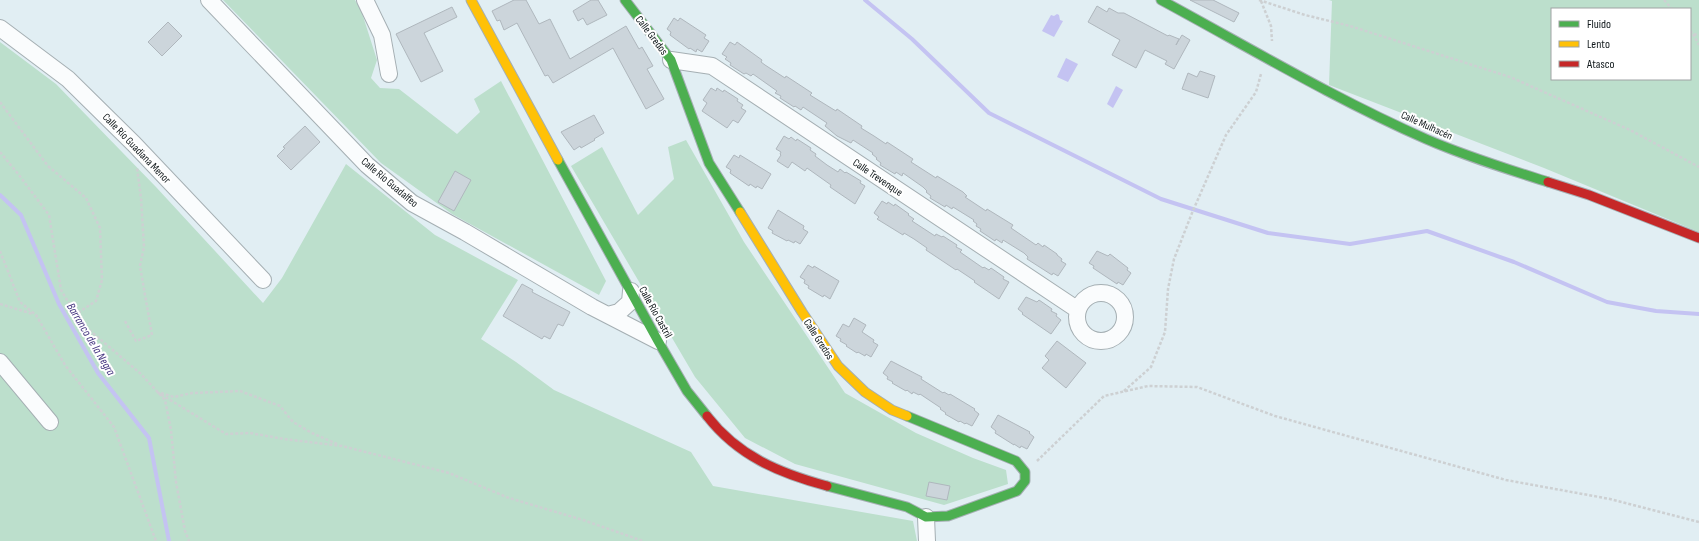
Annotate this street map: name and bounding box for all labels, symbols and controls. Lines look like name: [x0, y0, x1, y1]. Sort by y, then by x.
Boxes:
legend: [1551, 8, 1691, 80]
street label: Calle Gredos: [633, 13, 671, 57]
text: Fluido: [1587, 17, 1611, 32]
text: Lento: [1587, 37, 1610, 52]
text: Atasco: [1586, 57, 1614, 72]
street label: Calle Mulhacén: [1399, 108, 1455, 143]
street label: Calle Río Guadiana Menor: [100, 111, 173, 186]
street label: Calle Río Guadalfeo: [359, 155, 421, 210]
street label: Calle Trevenque: [850, 156, 905, 199]
street label: Calle Río Castril: [636, 284, 675, 340]
water label: Barranco de la Negra: [63, 300, 118, 378]
street label: Calle Gredos: [801, 317, 836, 362]

